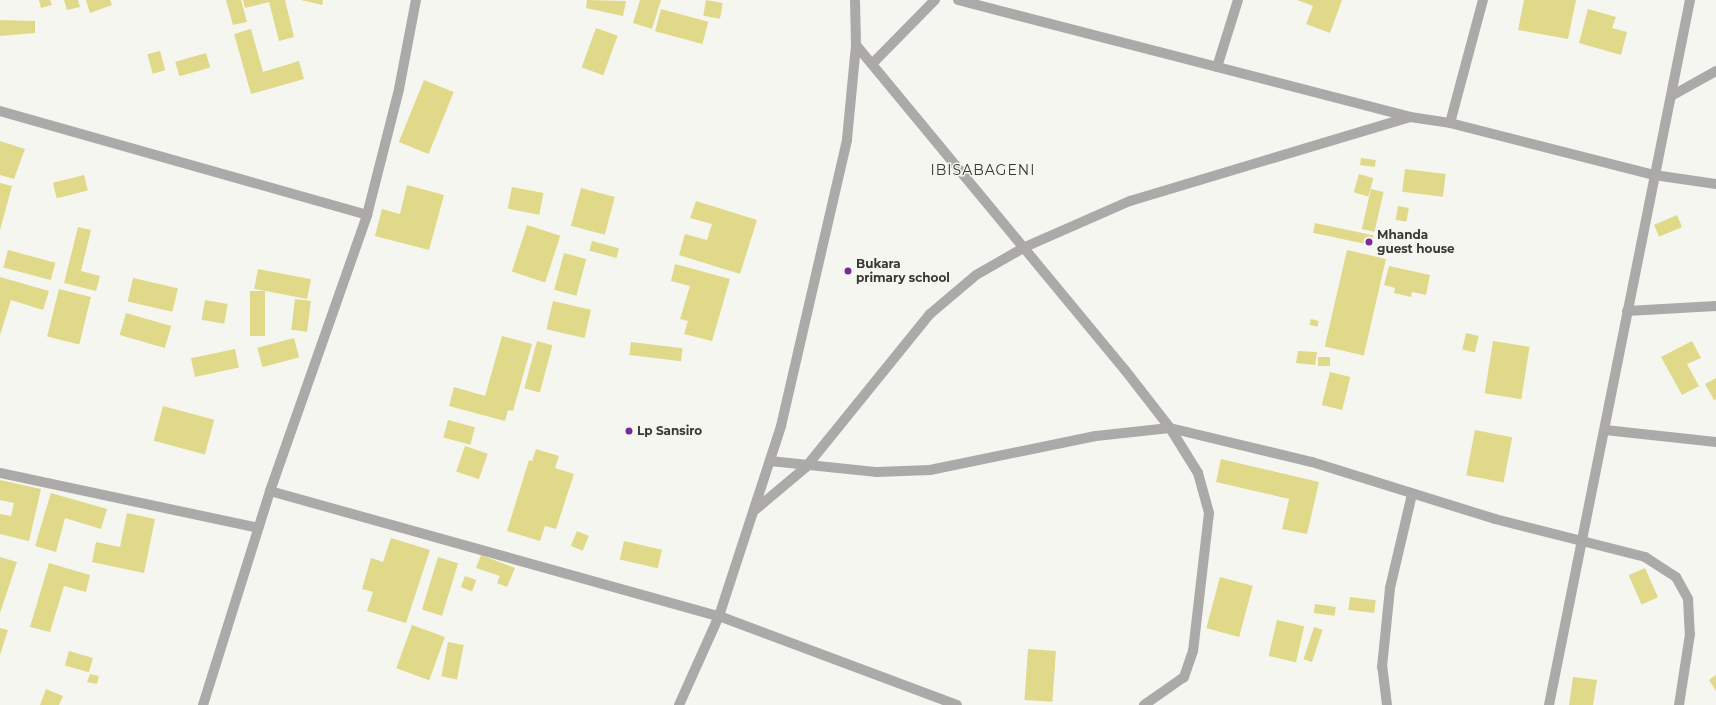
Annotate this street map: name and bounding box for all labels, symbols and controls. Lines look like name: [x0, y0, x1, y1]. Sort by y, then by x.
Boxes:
district label: IBISABAGENI: [931, 162, 1035, 178]
place label: Mhanda guest house: [1377, 228, 1455, 256]
marker: Mhanda guest house: [1364, 237, 1374, 247]
place label: Bukara primary school: [856, 257, 950, 285]
marker: Bukara primary school: [843, 266, 853, 276]
place label: Lp Sansiro: [637, 424, 702, 438]
marker: Lp Sansiro: [624, 426, 634, 436]

